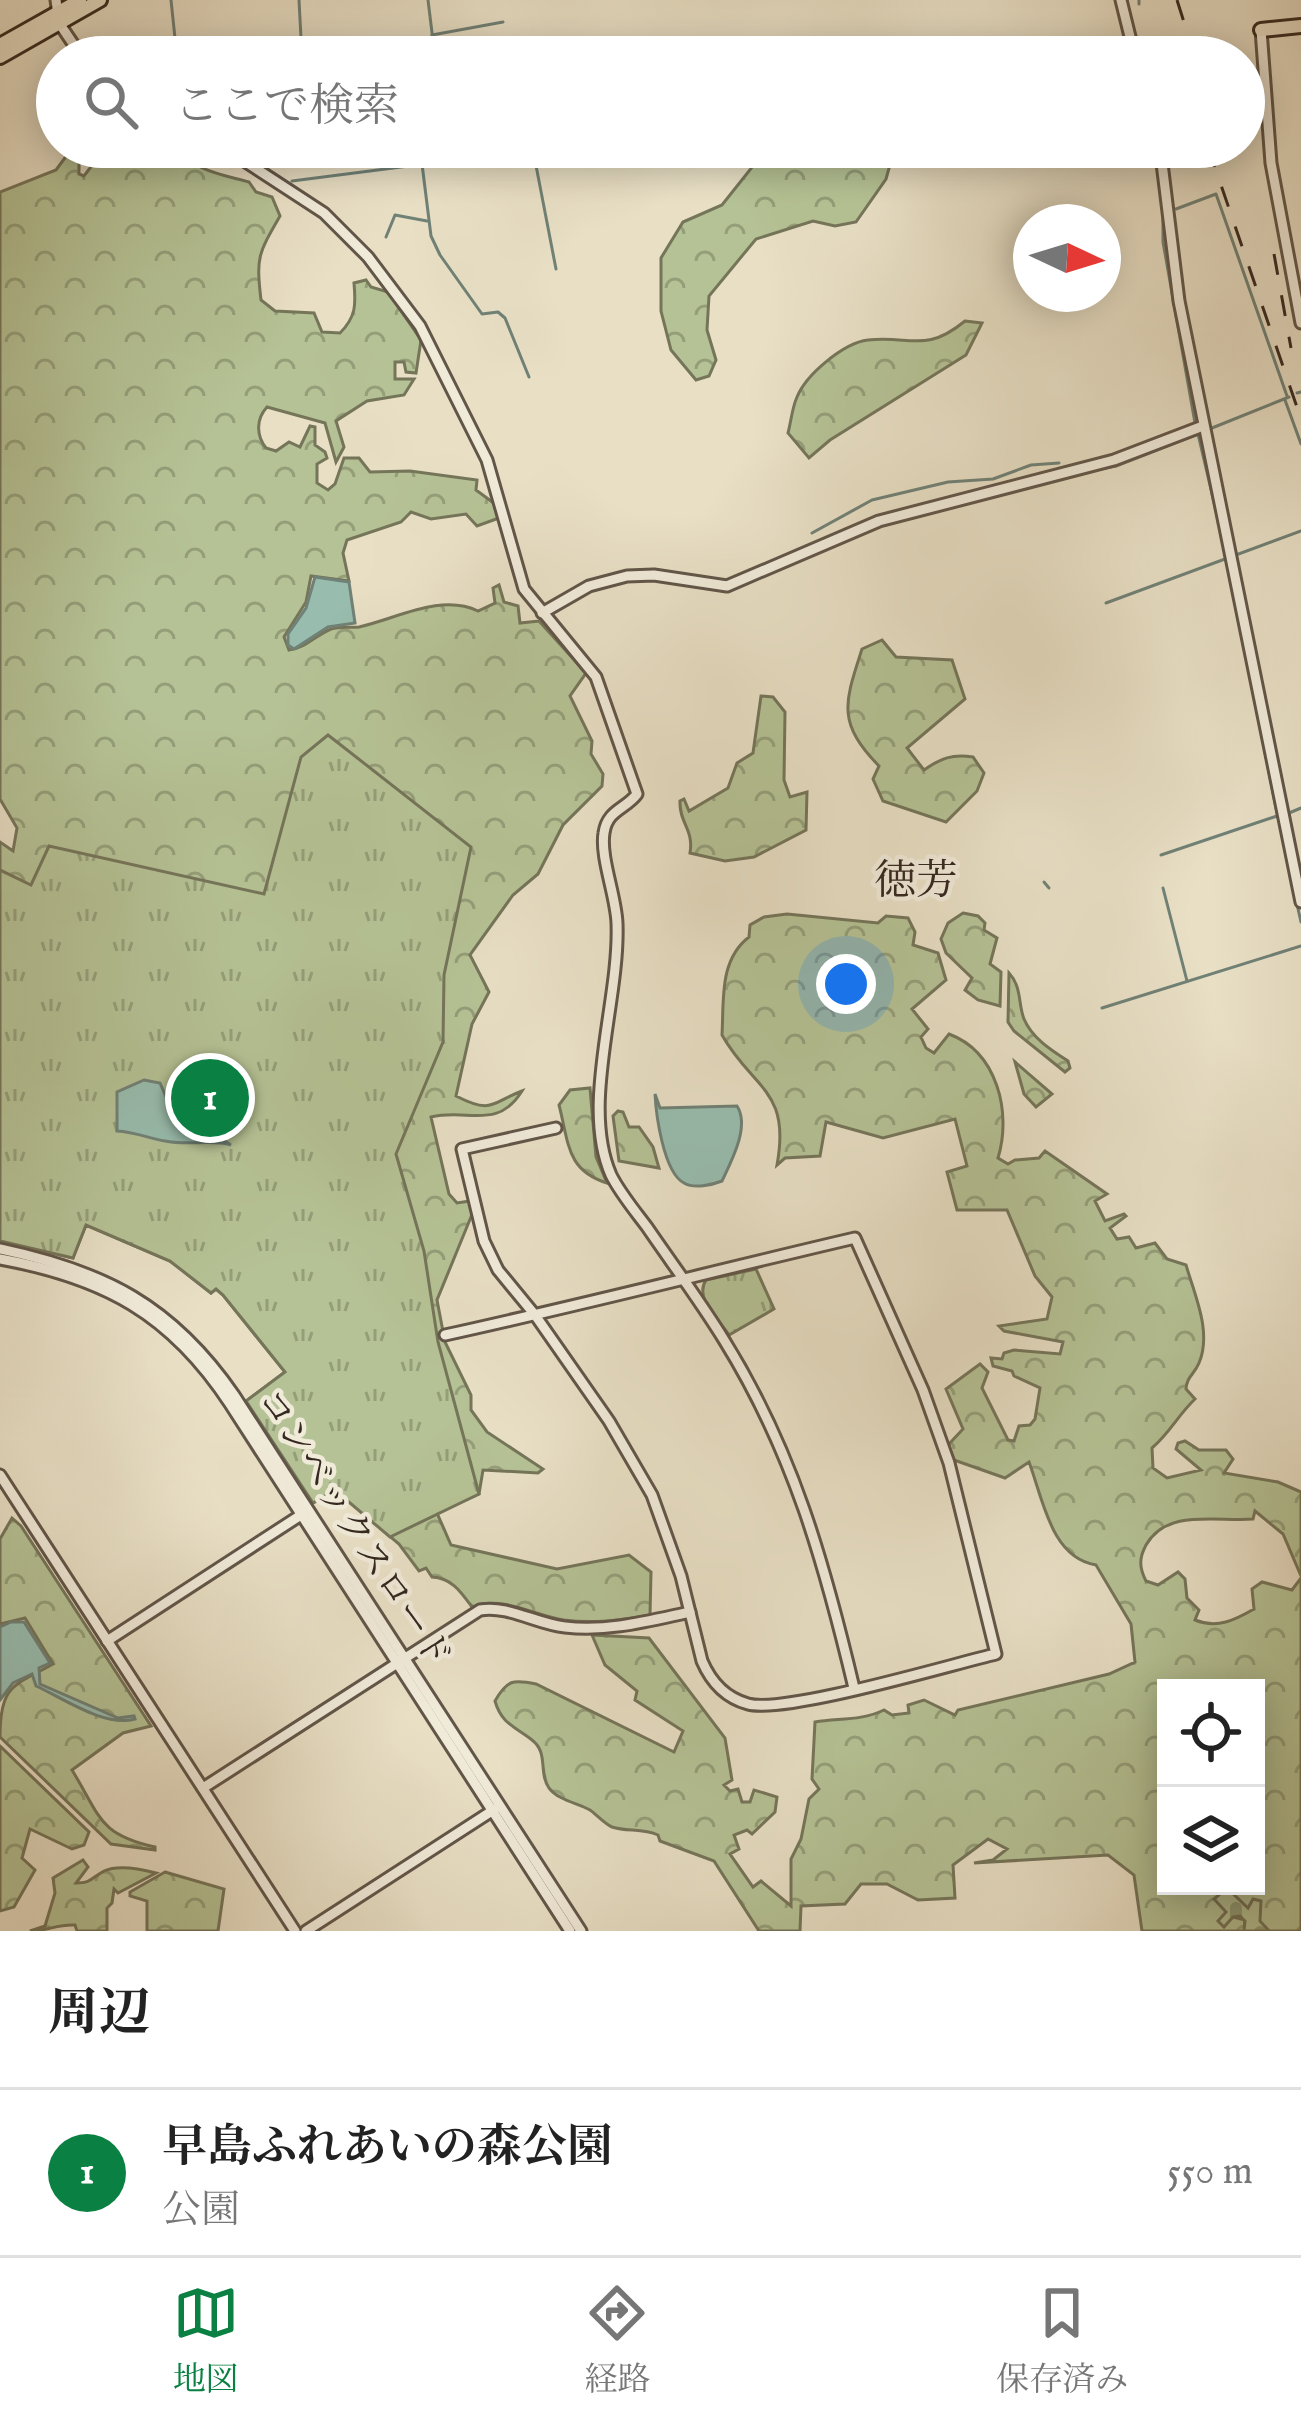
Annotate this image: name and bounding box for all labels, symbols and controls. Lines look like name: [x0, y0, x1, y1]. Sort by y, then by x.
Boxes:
search box: [36, 36, 1265, 168]
icon: search: [78, 69, 144, 135]
text: ここで検索: [174, 79, 399, 136]
north arrow: [1013, 204, 1121, 312]
district label: 徳芳: [874, 856, 958, 909]
your location: [816, 954, 876, 1014]
pin: 1: [171, 1053, 249, 1143]
street label: コンベックスロード: [246, 1381, 460, 1677]
map controls: [1157, 1679, 1265, 1895]
button: locate: [1157, 1679, 1265, 1787]
button: layers: [1157, 1787, 1265, 1895]
text: 周辺: [48, 1983, 150, 2048]
text: 早島ふれあいの森公園: [162, 2120, 612, 2177]
text: 1: [80, 2148, 94, 2197]
text: 550 m: [1167, 2148, 1253, 2197]
text: 公園: [162, 2187, 240, 2236]
tab: 地図: [173, 2280, 239, 2402]
tab: 経路: [584, 2280, 650, 2402]
tab: 保存済み: [996, 2280, 1128, 2402]

